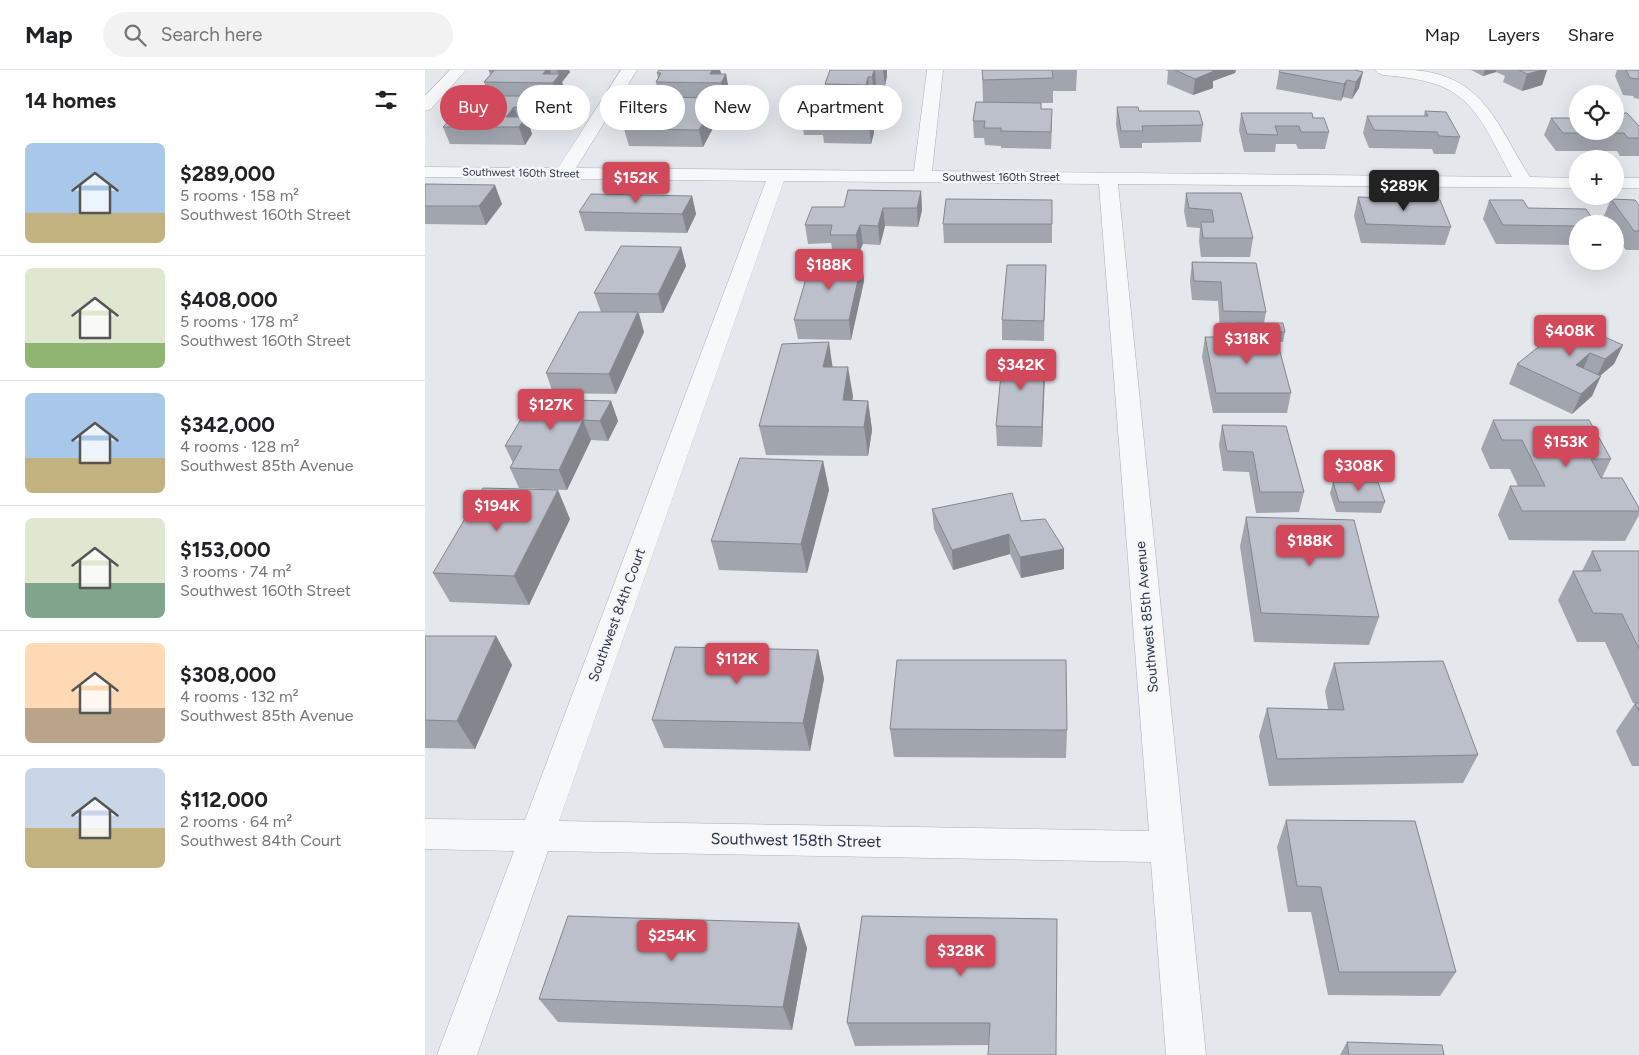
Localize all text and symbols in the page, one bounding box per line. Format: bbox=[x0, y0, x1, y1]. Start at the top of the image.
search box bbox=[103, 12, 453, 57]
text: Map bbox=[25, 20, 73, 49]
icon: search bbox=[121, 21, 149, 49]
text: Search here bbox=[161, 23, 262, 46]
text: Map bbox=[1425, 24, 1460, 46]
text: Layers bbox=[1488, 24, 1540, 46]
text: Share bbox=[1568, 24, 1614, 46]
chip: Buy bbox=[440, 85, 507, 130]
chip: Rent bbox=[517, 85, 590, 130]
chip: Filters bbox=[600, 85, 685, 130]
chip: New bbox=[695, 85, 769, 130]
chip: Apartment bbox=[779, 85, 902, 130]
map controls bbox=[1569, 85, 1624, 270]
button: locate bbox=[1569, 85, 1624, 140]
icon: filters bbox=[372, 86, 400, 114]
text: 14 homes bbox=[25, 88, 116, 113]
button: + bbox=[1569, 150, 1624, 205]
text: $289,000 bbox=[180, 161, 275, 186]
pin: $152K bbox=[601, 162, 671, 204]
icon: home bbox=[65, 163, 125, 223]
street label: Southwest 160th Street bbox=[462, 165, 580, 181]
text: $152K bbox=[614, 168, 658, 187]
pin: $289K bbox=[1369, 170, 1439, 212]
street label: Southwest 160th Street bbox=[942, 171, 1060, 184]
text: $289K bbox=[1380, 176, 1428, 195]
text: 5 rooms · 158 m² bbox=[180, 186, 299, 205]
text: Southwest 160th Street bbox=[180, 205, 351, 224]
button: − bbox=[1569, 215, 1624, 270]
pin: $188K bbox=[794, 248, 864, 291]
text: $188K bbox=[806, 255, 852, 274]
text: $408,000 bbox=[180, 287, 278, 312]
icon: home bbox=[65, 288, 125, 348]
text: 5 rooms · 178 m² bbox=[180, 312, 299, 331]
pin: $408K bbox=[1535, 314, 1605, 357]
text: $408K bbox=[1545, 321, 1595, 340]
pin: $318K bbox=[1212, 322, 1282, 365]
text: $318K bbox=[1225, 329, 1269, 348]
text: Southwest 160th Street bbox=[180, 331, 351, 350]
pin: $342K bbox=[986, 348, 1056, 391]
text: $342K bbox=[997, 355, 1045, 374]
pin: $127K bbox=[516, 388, 586, 431]
text: $127K bbox=[529, 395, 573, 414]
text: $342,000 bbox=[180, 412, 275, 437]
icon: home bbox=[65, 413, 125, 473]
pin: $153K bbox=[1531, 426, 1601, 468]
text: $153K bbox=[1544, 432, 1588, 451]
text: 4 rooms · 128 m² bbox=[180, 437, 300, 456]
pin: $308K bbox=[1324, 450, 1394, 492]
text: Southwest 85th Avenue bbox=[180, 456, 354, 475]
text: $308K bbox=[1335, 456, 1383, 475]
pin: $194K bbox=[462, 490, 532, 532]
text: $194K bbox=[474, 496, 520, 515]
pin: $188K bbox=[1275, 524, 1345, 567]
text: $188K bbox=[1287, 531, 1333, 550]
text: $153,000 bbox=[180, 537, 271, 562]
icon: home bbox=[65, 538, 125, 598]
street label: Southwest 85th Avenue bbox=[1132, 540, 1162, 693]
street label: Southwest 84th Court bbox=[585, 546, 649, 684]
text: 3 rooms · 74 m² bbox=[180, 562, 292, 581]
text: Southwest 160th Street bbox=[180, 581, 351, 600]
pin: $112K bbox=[702, 642, 772, 685]
text: $112K bbox=[716, 649, 758, 668]
text: $308,000 bbox=[180, 662, 276, 687]
icon: home bbox=[65, 663, 125, 723]
text: 4 rooms · 132 m² bbox=[180, 687, 299, 706]
text: Southwest 85th Avenue bbox=[180, 706, 354, 725]
text: $112,000 bbox=[180, 787, 268, 812]
icon: home bbox=[65, 788, 125, 848]
text: 2 rooms · 64 m² bbox=[180, 812, 292, 831]
street label: Southwest 158th Street bbox=[710, 829, 882, 851]
text: Southwest 84th Court bbox=[180, 831, 341, 850]
pin: $254K bbox=[637, 920, 707, 962]
text: $254K bbox=[648, 926, 696, 945]
pin: $328K bbox=[926, 934, 996, 977]
text: $328K bbox=[937, 941, 985, 960]

